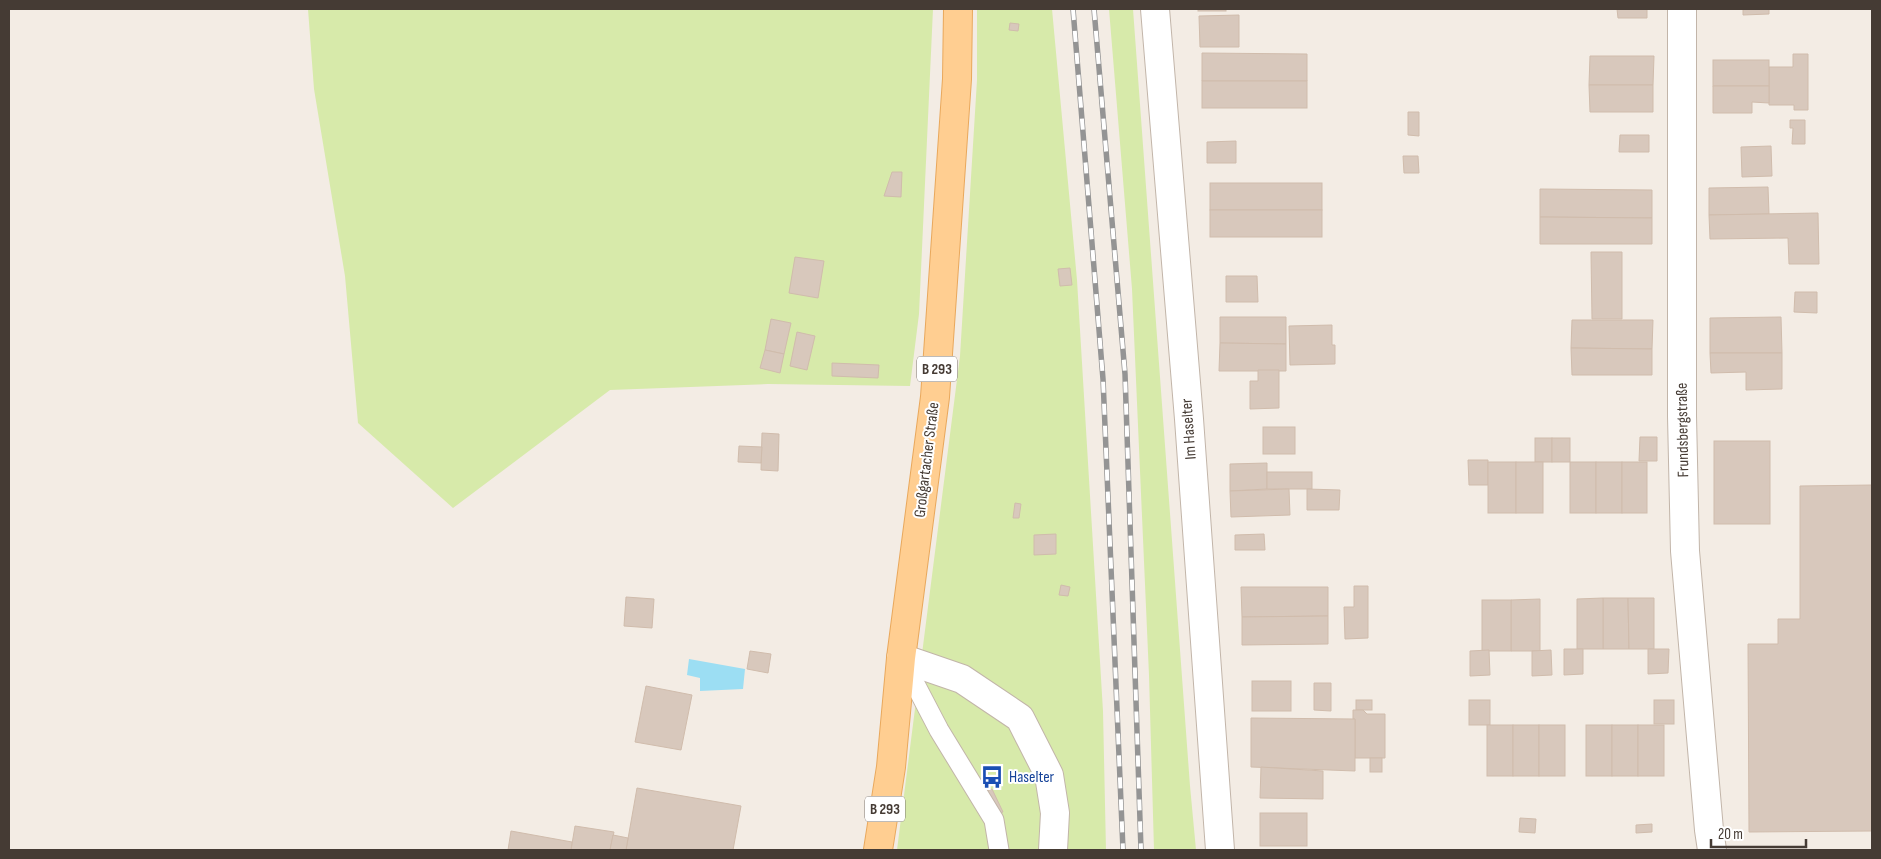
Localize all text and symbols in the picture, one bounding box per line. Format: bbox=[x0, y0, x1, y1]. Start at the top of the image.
road number: B 293 bbox=[917, 356, 957, 382]
street label: Frundsbergstraße bbox=[1673, 383, 1693, 477]
street label: Im Haselter bbox=[1177, 397, 1201, 460]
street label: Großgartacher Straße bbox=[911, 401, 943, 519]
bus stop icon: Haselter bbox=[979, 764, 1005, 790]
place label: Haselter bbox=[1009, 768, 1055, 787]
road number: B 293 bbox=[865, 796, 905, 822]
scale bar bbox=[1711, 816, 1806, 848]
text: 20 m bbox=[1718, 825, 1743, 844]

